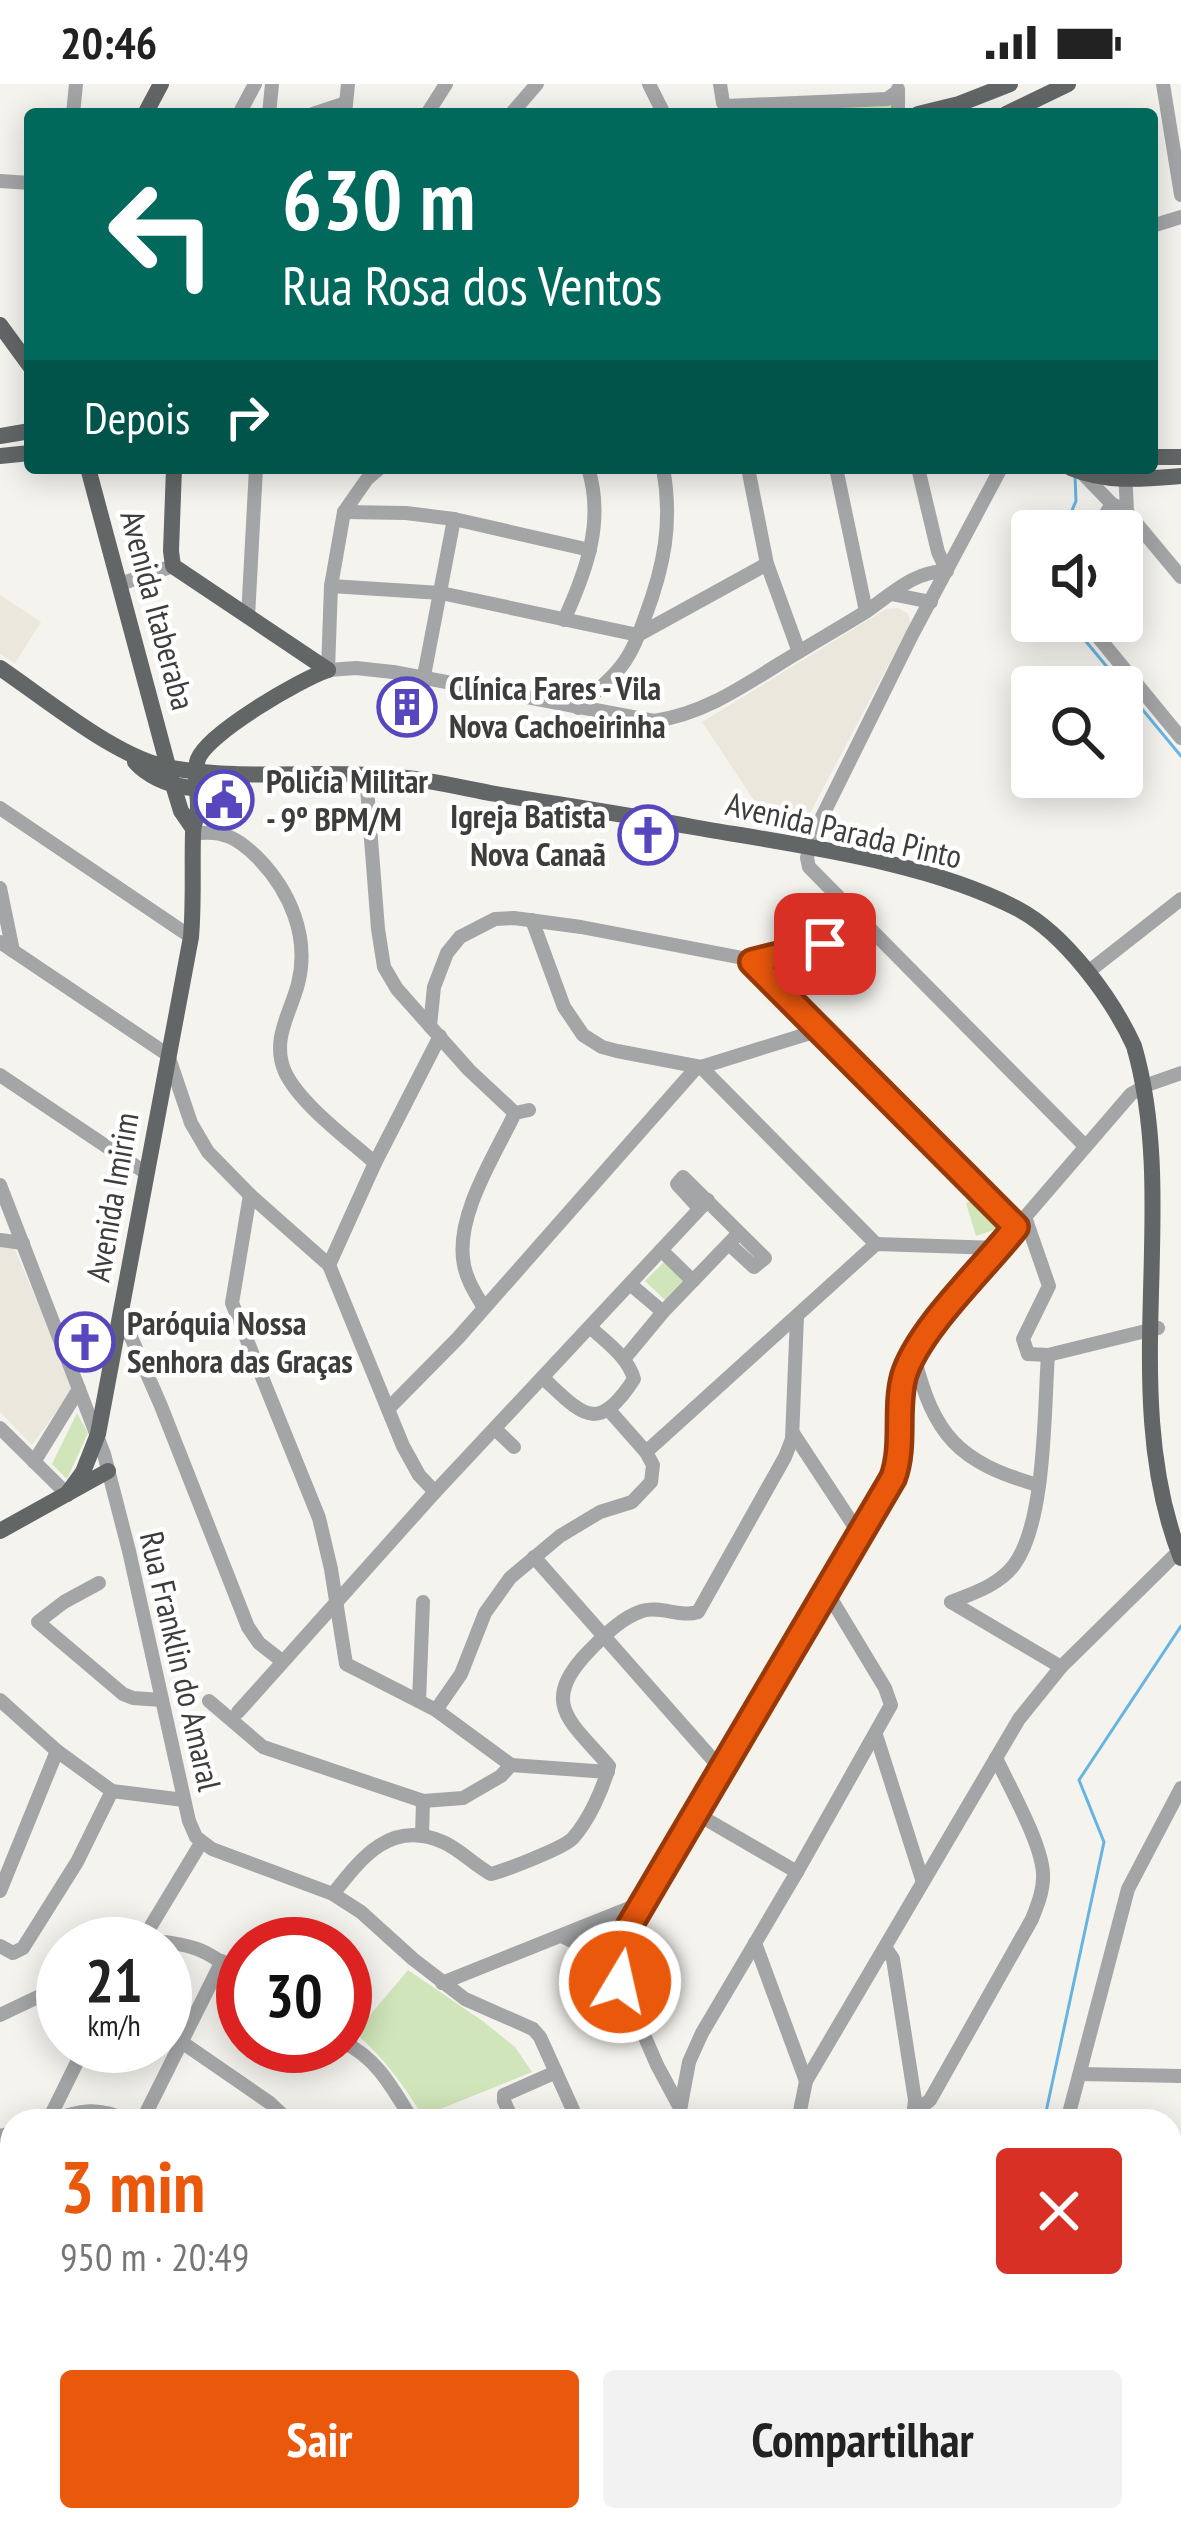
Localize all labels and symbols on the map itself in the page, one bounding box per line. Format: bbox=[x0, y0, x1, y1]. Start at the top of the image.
street label: Avenida Itaberaba bbox=[111, 505, 206, 714]
place label: Clínica Fares - Vila Nova Cachoeirinha bbox=[449, 666, 666, 747]
building icon: Clínica Fares - Vila Nova Cachoeirinha bbox=[376, 676, 438, 738]
place label: Policia Militar - 9º BPM/M bbox=[266, 759, 428, 840]
public building icon: Policia Militar - 9º BPM/M bbox=[193, 769, 255, 831]
street label: Avenida Parada Pinto bbox=[722, 781, 966, 878]
place label: Igreja Batista Nova Canaã bbox=[450, 794, 606, 875]
church icon: Igreja Batista Nova Canaã bbox=[617, 804, 679, 866]
pin bbox=[774, 893, 876, 995]
street label: Avenida Imirim bbox=[75, 1109, 148, 1285]
place label: Paróquia Nossa Senhora das Graças bbox=[127, 1301, 353, 1382]
church icon: Paróquia Nossa Senhora das Graças bbox=[54, 1311, 116, 1373]
street label: Rua Franklin do Amaral bbox=[131, 1527, 232, 1795]
speed limit sign: 30 bbox=[216, 1917, 372, 2073]
position arrow bbox=[557, 1919, 683, 2045]

